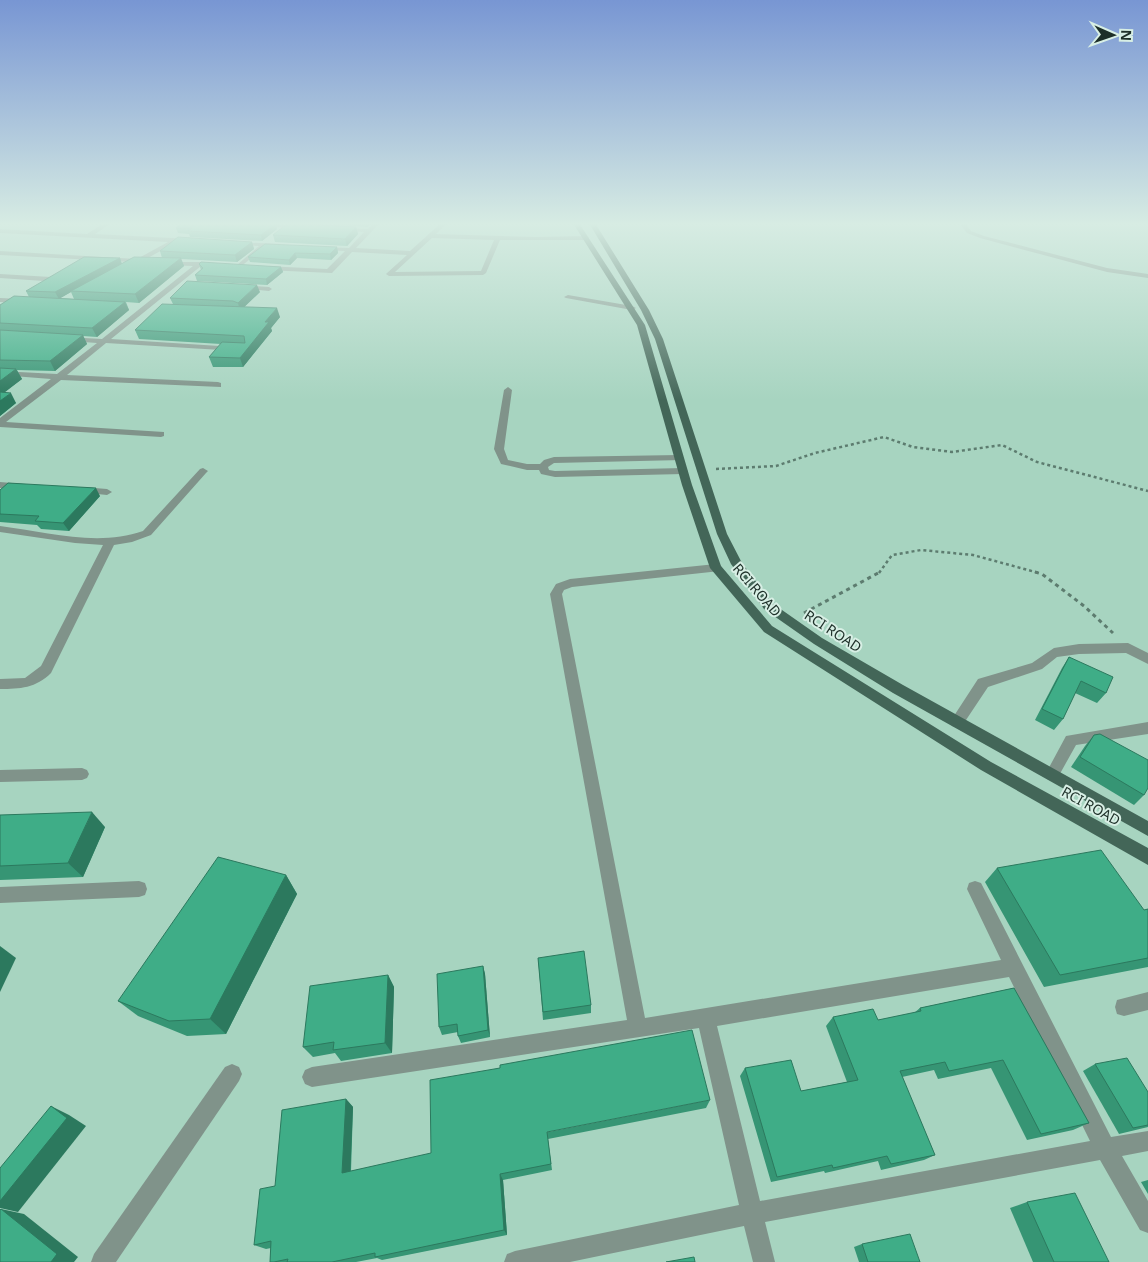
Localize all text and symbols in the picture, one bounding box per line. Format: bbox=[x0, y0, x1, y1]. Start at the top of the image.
north arrow bbox=[1088, 10, 1138, 60]
text: N bbox=[1117, 29, 1136, 41]
street label: RCI ROAD bbox=[729, 559, 786, 620]
street label: RCI ROAD bbox=[801, 605, 865, 656]
street label: RCI ROAD bbox=[1058, 782, 1124, 830]

